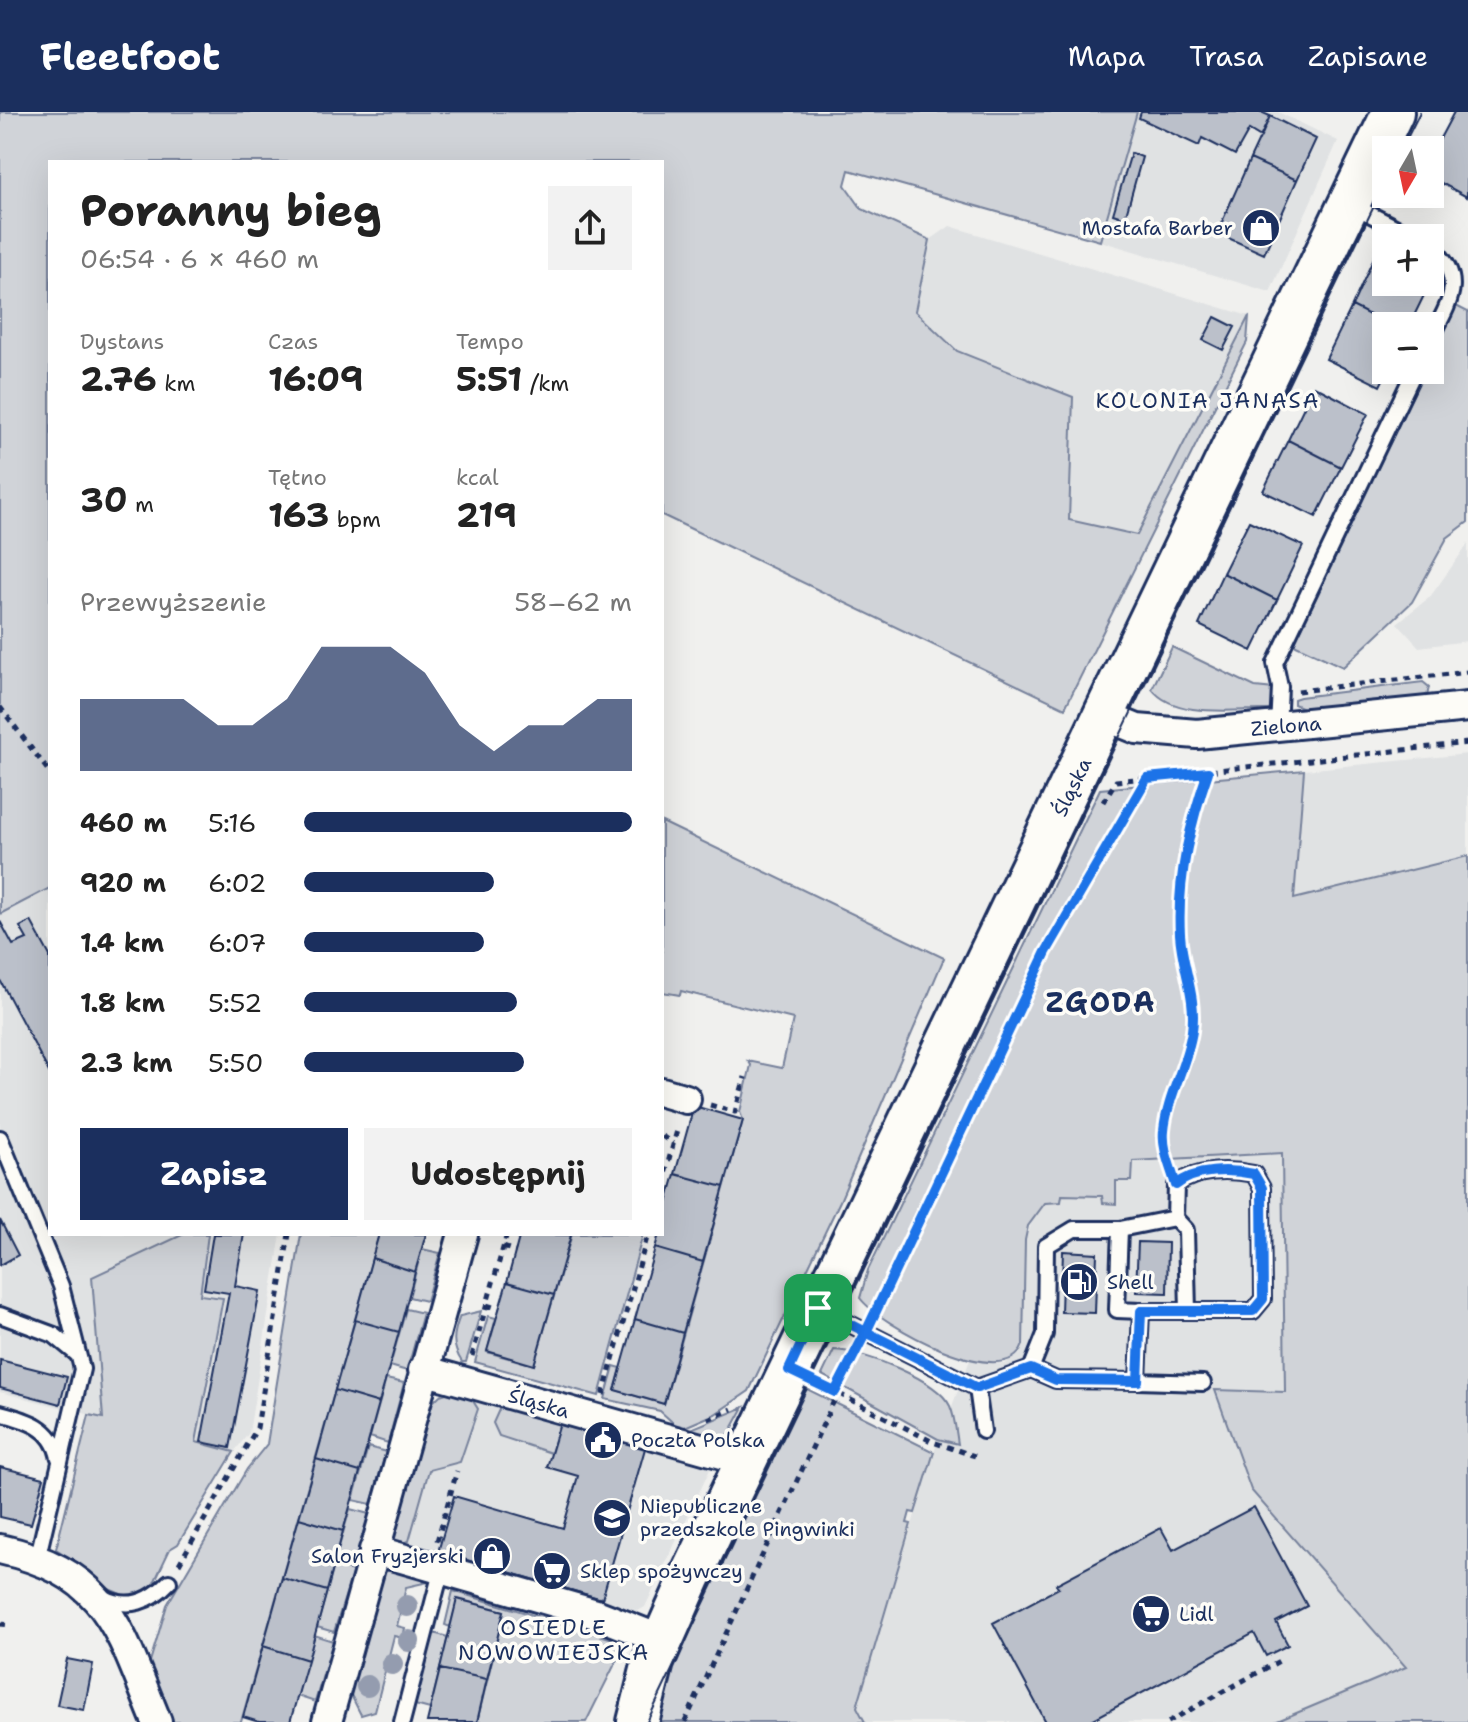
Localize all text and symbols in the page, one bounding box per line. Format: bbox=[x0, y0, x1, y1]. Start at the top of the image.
text: Fleetfoot bbox=[40, 31, 220, 82]
text: Mapa bbox=[1068, 37, 1145, 75]
text: Trasa bbox=[1189, 37, 1264, 75]
text: Zapisane bbox=[1308, 37, 1428, 75]
north arrow bbox=[1372, 136, 1444, 208]
map controls bbox=[1372, 136, 1444, 384]
text: Poranny bieg bbox=[80, 181, 382, 240]
button: share bbox=[548, 186, 632, 270]
shop icon: Mostafa Barber bbox=[1240, 207, 1282, 249]
place label: Mostafa Barber bbox=[1082, 215, 1233, 241]
button: + bbox=[1372, 224, 1444, 296]
text: 06:54 · 6 × 460 m bbox=[80, 241, 319, 276]
button: − bbox=[1372, 312, 1444, 384]
text: Dystans bbox=[80, 327, 164, 356]
text: Czas bbox=[268, 327, 318, 356]
text: Tempo bbox=[456, 327, 524, 356]
text: 2.76 bbox=[80, 356, 157, 402]
text: 16:09 bbox=[268, 356, 364, 402]
text: 5:51 bbox=[456, 356, 522, 402]
text: km bbox=[157, 369, 195, 398]
text: /km bbox=[522, 369, 569, 398]
district label: KOLONIA JANASA bbox=[1096, 386, 1320, 415]
text: Tętno bbox=[268, 463, 327, 492]
text: kcal bbox=[456, 463, 499, 492]
text: 30 bbox=[80, 477, 127, 523]
text: m bbox=[127, 490, 154, 519]
text: 163 bbox=[268, 492, 329, 538]
text: 219 bbox=[456, 492, 517, 538]
text: bpm bbox=[329, 505, 381, 534]
text: Przewyższenie bbox=[80, 584, 267, 619]
text: 58–62 m bbox=[514, 584, 632, 619]
street label: Zielona bbox=[1250, 710, 1323, 742]
street label: Śląska bbox=[1047, 753, 1098, 821]
text: 460 m bbox=[80, 805, 167, 840]
text: 5:16 bbox=[208, 805, 256, 840]
text: 920 m bbox=[80, 865, 166, 900]
text: 6:02 bbox=[208, 865, 266, 900]
text: 1.4 km bbox=[80, 925, 164, 960]
text: 6:07 bbox=[208, 925, 267, 960]
district label: ZGODA bbox=[1046, 983, 1156, 1021]
text: 1.8 km bbox=[80, 985, 165, 1020]
text: 5:52 bbox=[208, 985, 262, 1020]
text: 2.3 km bbox=[80, 1045, 173, 1080]
text: 5:50 bbox=[208, 1045, 263, 1080]
button: Zapisz bbox=[80, 1128, 348, 1220]
button: Udostępnij bbox=[364, 1128, 632, 1220]
fuel station icon: Shell bbox=[1058, 1261, 1100, 1303]
place label: Shell bbox=[1107, 1269, 1153, 1295]
pin bbox=[784, 1274, 852, 1342]
icon: arrive bbox=[796, 1286, 840, 1330]
street label: Śląska bbox=[505, 1382, 573, 1424]
public building icon: Poczta Polska bbox=[582, 1419, 624, 1461]
place label: Poczta Polska bbox=[631, 1427, 765, 1453]
place label: Niepubliczne przedszkole Pingwinki bbox=[640, 1493, 855, 1542]
school or university icon: Niepubliczne przedszkole Pingwinki bbox=[591, 1497, 633, 1539]
shop icon: Salon Fryzjerski bbox=[471, 1535, 513, 1577]
place label: Salon Fryzjerski bbox=[311, 1543, 464, 1569]
supermarket icon: Sklep spożywczy bbox=[531, 1550, 573, 1592]
place label: Sklep spożywczy bbox=[580, 1558, 743, 1584]
supermarket icon: Lidl bbox=[1130, 1593, 1172, 1635]
place label: Lidl bbox=[1179, 1601, 1213, 1627]
district label: OSIEDLE NOWOWIEJSKA bbox=[458, 1613, 650, 1667]

